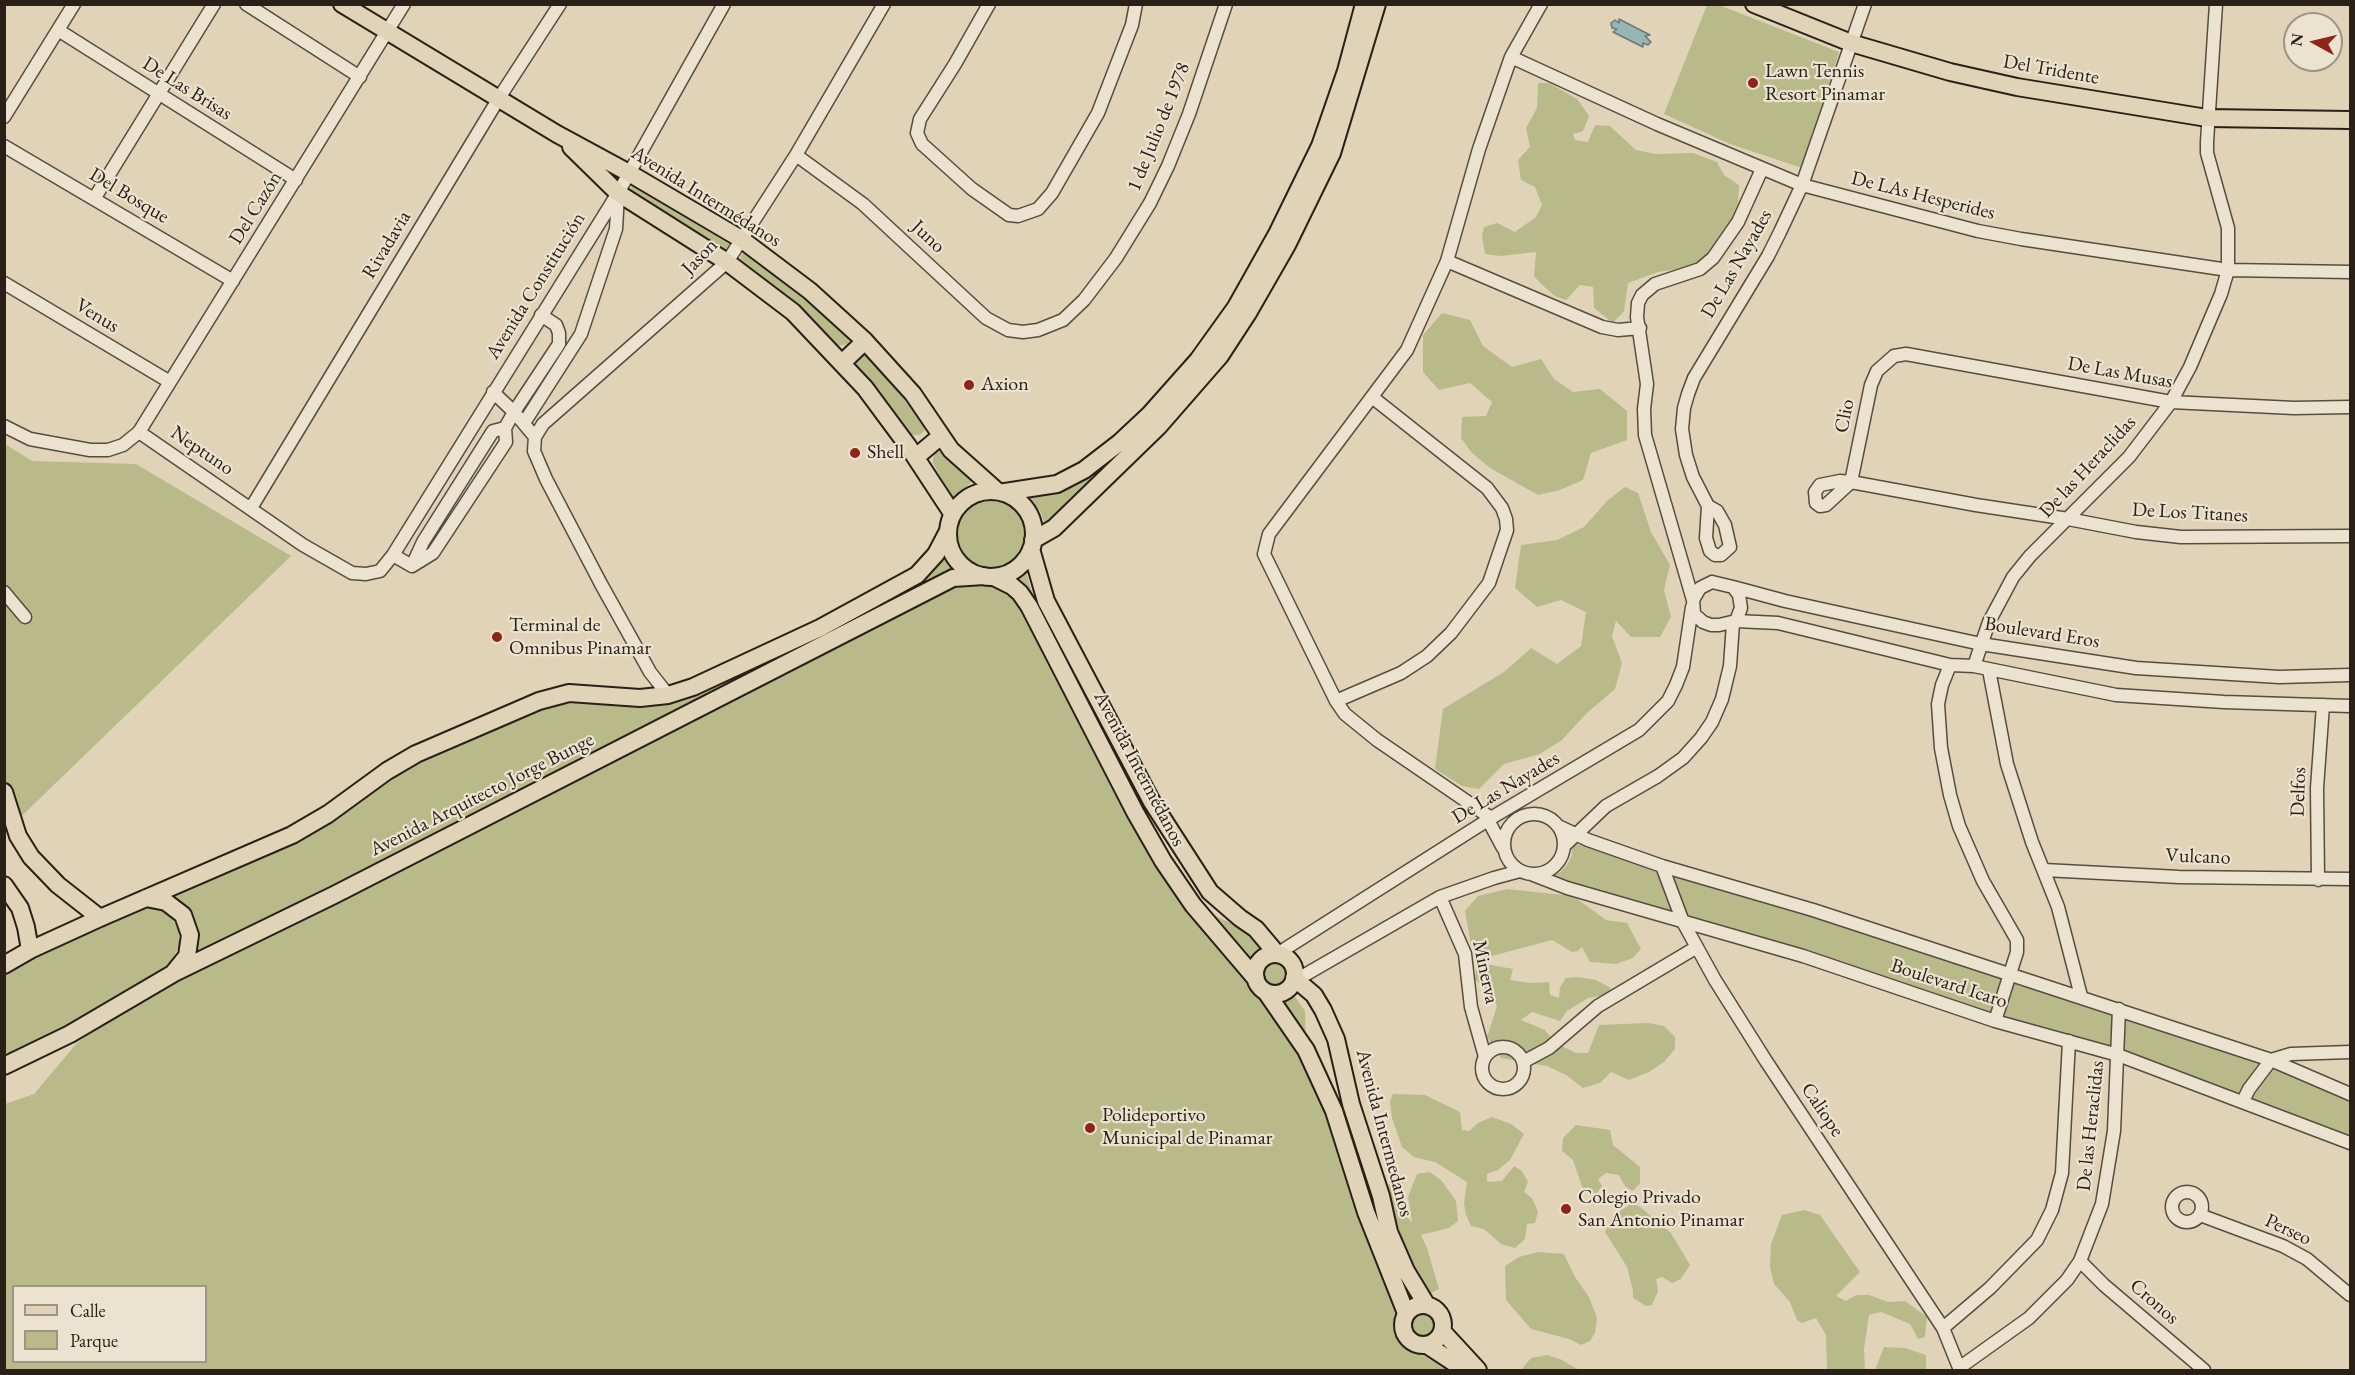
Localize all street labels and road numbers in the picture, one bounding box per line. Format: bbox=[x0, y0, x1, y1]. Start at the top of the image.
street label: Del Tridente bbox=[2001, 50, 2101, 90]
street label: De Las Brisas bbox=[138, 52, 236, 126]
street label: 1 de Julio de 1978 bbox=[1122, 59, 1196, 195]
street label: Avenida Intermédanos bbox=[627, 141, 785, 253]
street label: Del Bosque bbox=[85, 163, 173, 229]
street label: Del Cazón bbox=[224, 167, 288, 249]
street label: De LAs Hesperides bbox=[1849, 167, 1997, 225]
street label: De Las Nayades bbox=[1696, 205, 1778, 323]
street label: Rivadavia bbox=[357, 207, 417, 283]
street label: Avenida Constitución bbox=[481, 208, 591, 364]
street label: Juno bbox=[906, 215, 950, 259]
street label: Jason bbox=[677, 234, 723, 280]
street label: Venus bbox=[71, 294, 123, 338]
street label: De Las Musas bbox=[2065, 352, 2175, 394]
street label: Clio bbox=[1830, 397, 1860, 435]
street label: De las Heraclidas bbox=[2034, 411, 2142, 523]
street label: Neptuno bbox=[166, 421, 238, 481]
street label: De Los Titanes bbox=[2131, 498, 2249, 528]
street label: Boulevard Eros bbox=[1983, 612, 2101, 654]
street label: Avenida Intermédanos bbox=[1088, 687, 1190, 851]
street label: Avenida Arquitecto Jorge Bunge bbox=[366, 728, 598, 862]
street label: De Las Nayades bbox=[1448, 746, 1564, 830]
street label: Delfos bbox=[2286, 767, 2312, 817]
street label: Vulcano bbox=[2165, 844, 2231, 870]
street label: Minerva bbox=[1467, 938, 1503, 1006]
street label: Boulevard Icaro bbox=[1888, 954, 2010, 1014]
street label: Avenida Intermedanos bbox=[1350, 1047, 1418, 1219]
street label: De las Heraclidas bbox=[2072, 1060, 2110, 1192]
street label: Caliope bbox=[1795, 1078, 1849, 1142]
street label: Perseo bbox=[2261, 1209, 2315, 1251]
street label: Cronos bbox=[2124, 1274, 2184, 1330]

